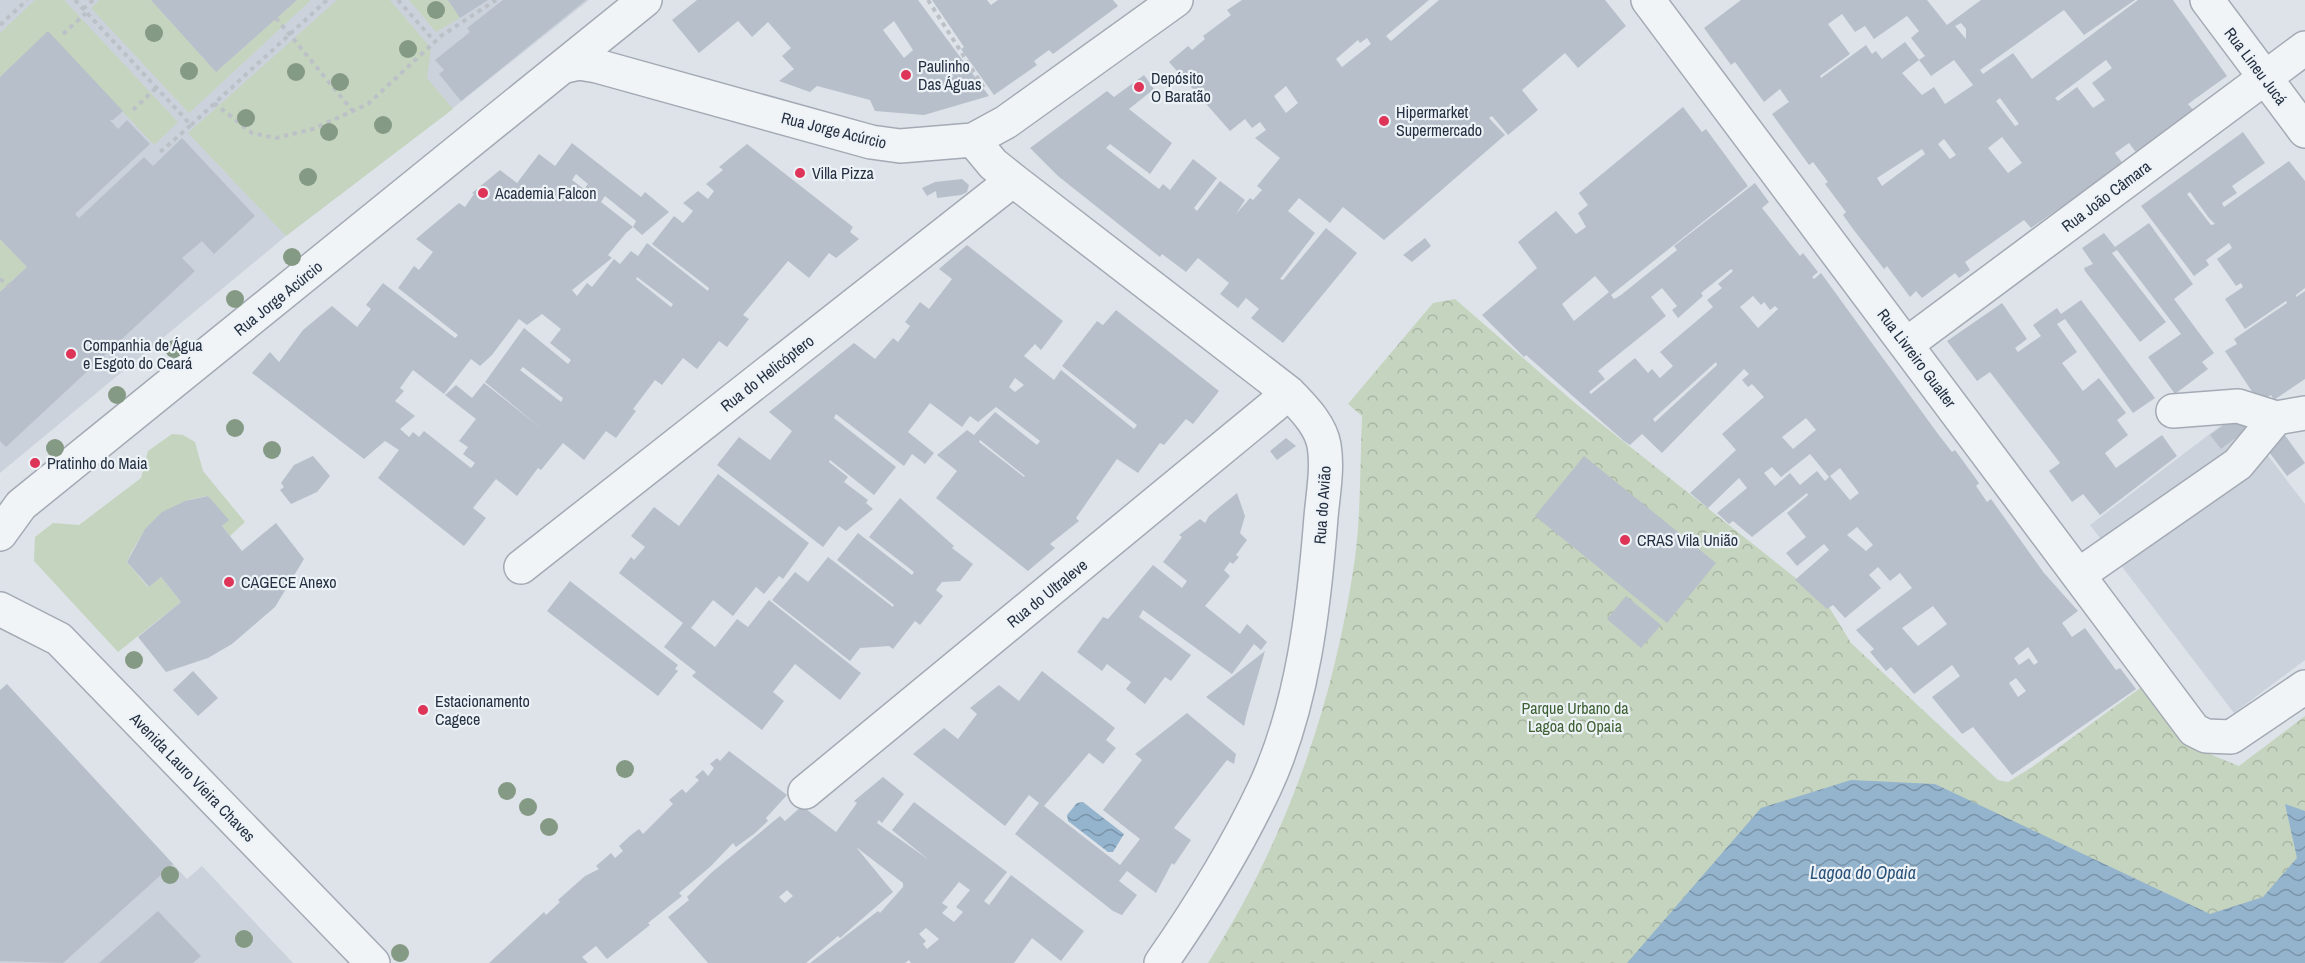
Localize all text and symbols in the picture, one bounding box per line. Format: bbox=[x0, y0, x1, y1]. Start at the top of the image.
street label: Rua Lineu Jucá bbox=[2220, 23, 2293, 110]
place label: Paulinho Das Águas bbox=[918, 55, 981, 95]
place label: Depósito O Baratão bbox=[1151, 67, 1211, 107]
marker: Paulinho Das Águas bbox=[899, 68, 913, 82]
marker: Depósito O Baratão bbox=[1132, 80, 1146, 94]
place label: Hipermarket Supermercado bbox=[1396, 101, 1482, 141]
street label: Rua Jorge Acúrcio bbox=[779, 106, 889, 154]
marker: Hipermarket Supermercado bbox=[1377, 114, 1391, 128]
street label: Rua João Câmara bbox=[2057, 155, 2156, 237]
place label: Villa Pizza bbox=[812, 162, 874, 184]
marker: Villa Pizza bbox=[793, 166, 807, 180]
place label: Academia Falcon bbox=[494, 182, 596, 204]
marker: Academia Falcon bbox=[476, 186, 490, 200]
street label: Rua Jorge Acúrcio bbox=[229, 255, 327, 341]
street label: Rua Livreiro Gualter bbox=[1872, 304, 1962, 413]
street label: Rua do Helicóptero bbox=[716, 330, 818, 416]
place label: Companhia de Água e Esgoto do Ceará bbox=[83, 334, 203, 374]
marker: Companhia de Água e Esgoto do Ceará bbox=[64, 347, 78, 361]
place label: Pratinho do Maia bbox=[47, 452, 148, 474]
marker: Pratinho do Maia bbox=[28, 456, 42, 470]
street label: Rua do Avião bbox=[1308, 465, 1336, 545]
place label: CRAS Vila União bbox=[1637, 529, 1738, 551]
marker: CRAS Vila União bbox=[1618, 533, 1632, 547]
street label: Rua do Ultraleve bbox=[1002, 554, 1092, 632]
place label: CAGECE Anexo bbox=[241, 571, 337, 593]
marker: CAGECE Anexo bbox=[222, 575, 236, 589]
place label: Estacionamento Cagece bbox=[435, 690, 530, 730]
park label: Parque Urbano da Lagoa do Opaia bbox=[1521, 697, 1629, 737]
marker: Estacionamento Cagece bbox=[416, 703, 430, 717]
street label: Avenida Lauro Vieira Chaves bbox=[125, 707, 261, 846]
water label: Lagoa do Opaia bbox=[1810, 860, 1916, 885]

